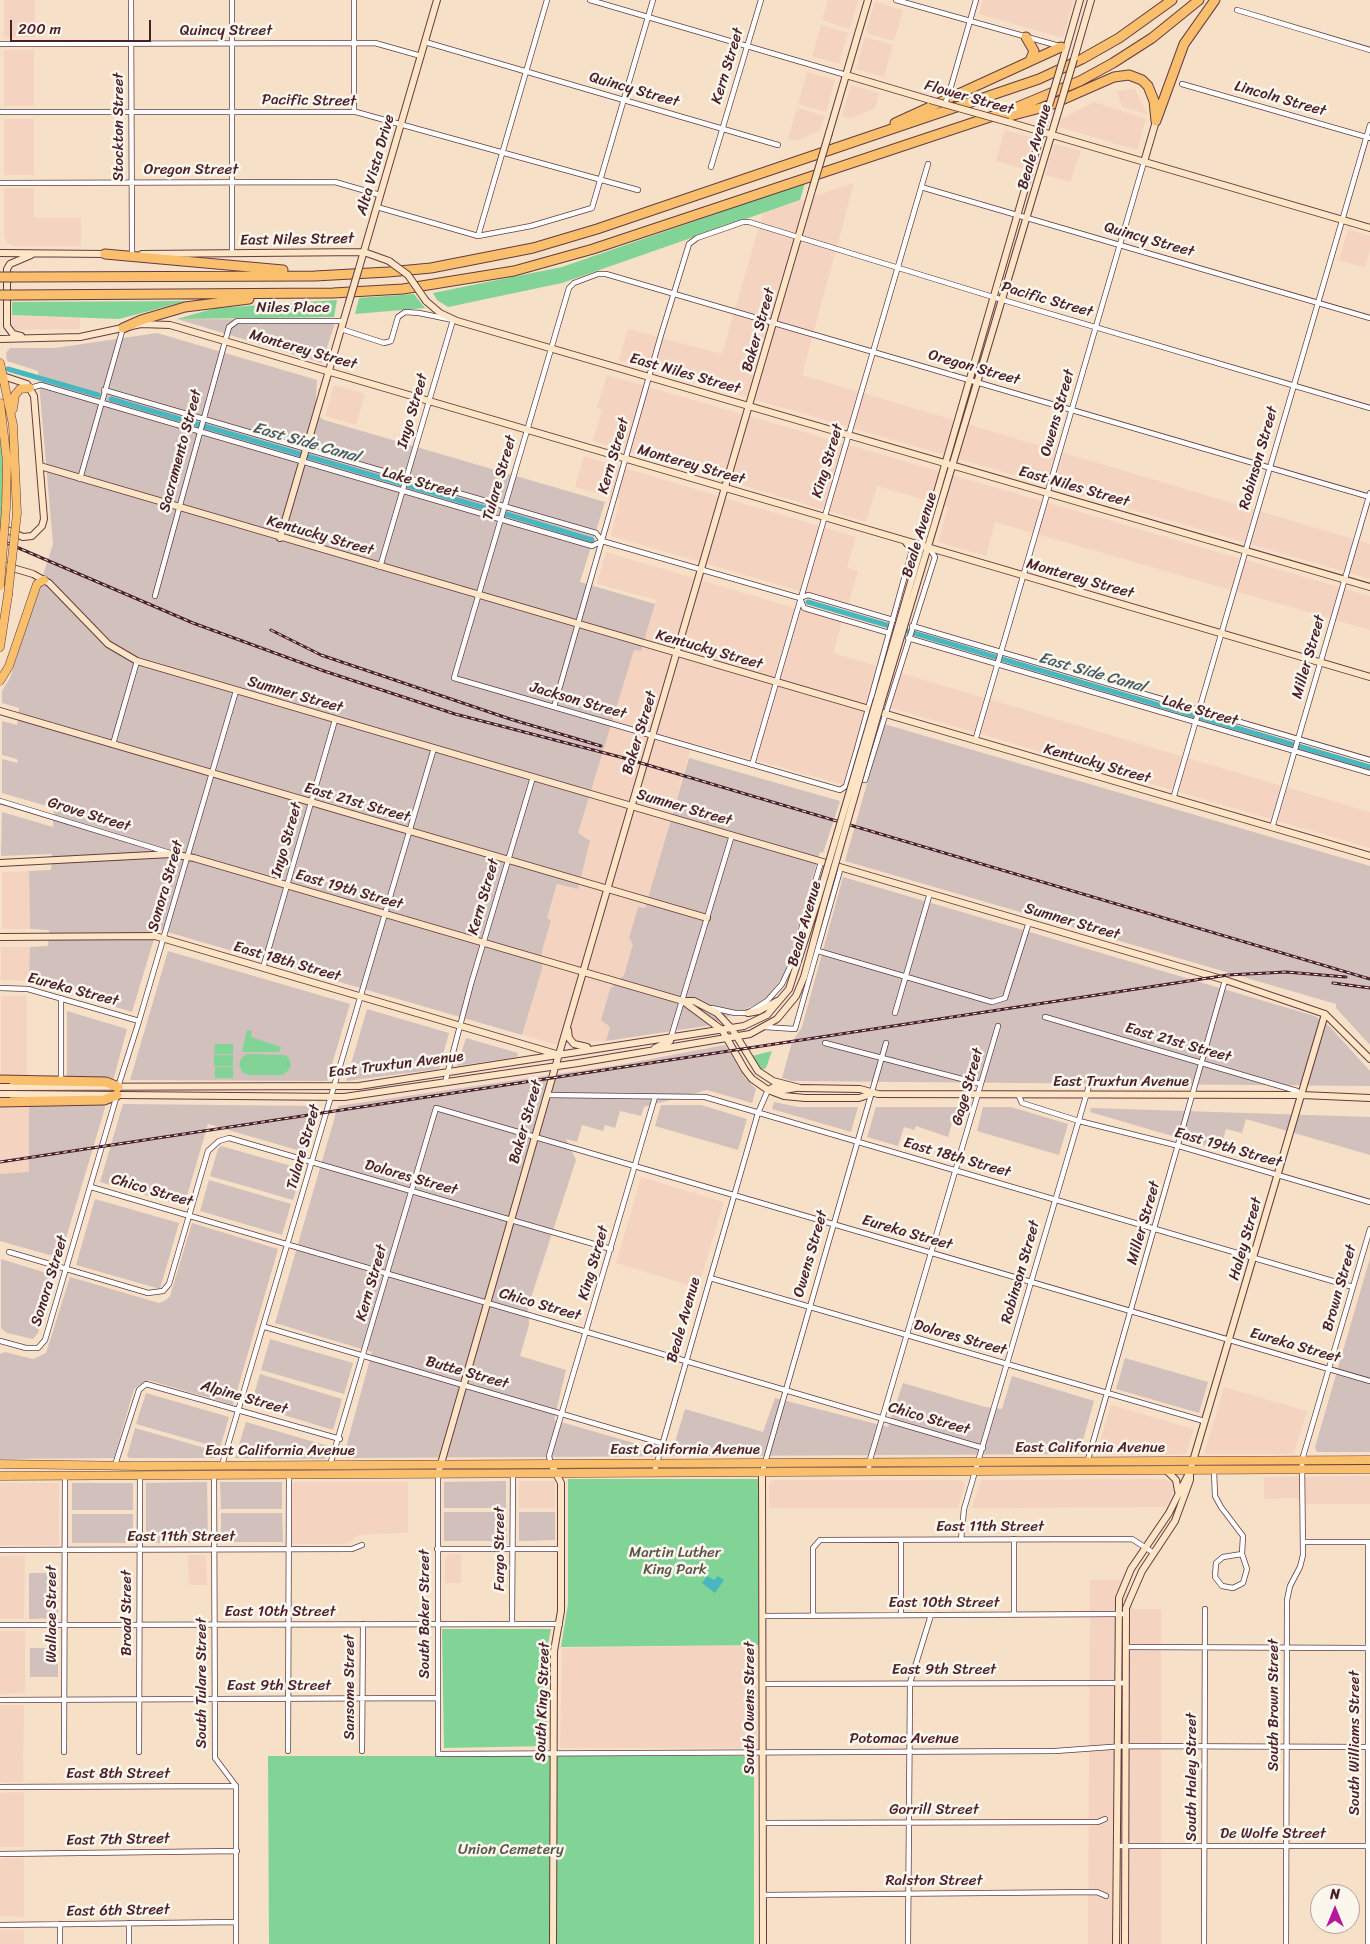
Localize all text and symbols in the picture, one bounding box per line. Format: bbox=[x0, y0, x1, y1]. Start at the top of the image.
scale bar bbox=[12, 10, 154, 42]
text: 200 m bbox=[18, 16, 61, 42]
street label: Quincy Street bbox=[180, 22, 272, 40]
street label: Kern Street bbox=[708, 26, 748, 106]
street label: Quincy Street bbox=[587, 69, 681, 111]
street label: Stockton Street bbox=[110, 73, 128, 181]
street label: Flower Street bbox=[922, 77, 1016, 119]
street label: Lincoln Street bbox=[1232, 77, 1328, 121]
street label: Pacific Street bbox=[262, 91, 356, 111]
street label: Beale Avenue bbox=[1014, 102, 1056, 192]
street label: Alta Vista Drive bbox=[353, 113, 399, 217]
street label: Oregon Street bbox=[144, 161, 238, 179]
street label: Quincy Street bbox=[1102, 219, 1196, 261]
street label: East Niles Street bbox=[240, 230, 354, 250]
street label: Pacific Street bbox=[999, 278, 1095, 322]
street label: Baker Street bbox=[738, 286, 780, 374]
street label: Niles Place bbox=[256, 299, 330, 317]
street label: Monterey Street bbox=[247, 326, 359, 374]
street label: Oregon Street bbox=[926, 346, 1022, 390]
street label: East Niles Street bbox=[628, 350, 742, 398]
street label: Owens Street bbox=[1037, 367, 1079, 459]
street label: Inyo Street bbox=[394, 372, 432, 450]
street label: Sacramento Street bbox=[156, 388, 206, 514]
street label: Robinson Street bbox=[1236, 404, 1282, 512]
street label: Kern Street bbox=[595, 416, 633, 496]
water label: East Side Canal bbox=[251, 419, 361, 467]
street label: King Street bbox=[808, 422, 848, 500]
street label: Tulare Street bbox=[479, 433, 521, 523]
street label: Monterey Street bbox=[635, 441, 747, 489]
street label: East Niles Street bbox=[1017, 463, 1131, 511]
street label: Lake Street bbox=[380, 464, 460, 502]
street label: Beale Avenue bbox=[899, 490, 941, 580]
street label: Kentucky Street bbox=[265, 512, 375, 560]
street label: Monterey Street bbox=[1024, 555, 1136, 603]
street label: Miller Street bbox=[1288, 613, 1330, 701]
street label: Kentucky Street bbox=[654, 626, 764, 674]
water label: East Side Canal bbox=[1037, 649, 1147, 697]
street label: Sumner Street bbox=[245, 673, 345, 717]
street label: Jackson Street bbox=[528, 679, 628, 723]
street label: Baker Street bbox=[619, 689, 661, 777]
street label: Lake Street bbox=[1160, 692, 1240, 730]
street label: Kentucky Street bbox=[1042, 740, 1152, 788]
street label: East 21st Street bbox=[302, 779, 412, 827]
street label: Sumner Street bbox=[634, 786, 734, 830]
street label: Grove Street bbox=[46, 794, 132, 836]
street label: Inyo Street bbox=[268, 801, 306, 879]
street label: Sonora Street bbox=[144, 838, 188, 934]
street label: Kern Street bbox=[465, 857, 503, 937]
street label: East 19th Street bbox=[293, 866, 405, 914]
street label: Beale Avenue bbox=[784, 879, 826, 969]
street label: Sumner Street bbox=[1022, 900, 1122, 944]
street label: East 18th Street bbox=[231, 938, 343, 986]
street label: Eureka Street bbox=[26, 969, 120, 1011]
street label: East 21st Street bbox=[1123, 1019, 1233, 1067]
street label: Gage Street bbox=[948, 1046, 988, 1128]
street label: East Truxtun Avenue bbox=[327, 1048, 465, 1082]
street label: East Truxtun Avenue bbox=[1053, 1073, 1189, 1091]
street label: Baker Street bbox=[505, 1078, 547, 1166]
street label: Tulare Street bbox=[283, 1102, 325, 1192]
street label: East 19th Street bbox=[1172, 1124, 1284, 1172]
street label: East 18th Street bbox=[901, 1134, 1013, 1182]
street label: Dolores Street bbox=[363, 1156, 459, 1200]
street label: Chico Street bbox=[109, 1171, 195, 1211]
street label: Miller Street bbox=[1123, 1179, 1165, 1267]
street label: Haley Street bbox=[1226, 1195, 1266, 1283]
street label: Owens Street bbox=[790, 1208, 832, 1300]
street label: Eureka Street bbox=[860, 1212, 954, 1254]
street label: Robinson Street bbox=[998, 1218, 1044, 1326]
street label: King Street bbox=[575, 1224, 613, 1302]
street label: Sonora Street bbox=[28, 1233, 72, 1329]
street label: Kern Street bbox=[353, 1243, 391, 1323]
street label: Brown Street bbox=[1319, 1243, 1361, 1333]
street label: Beale Avenue bbox=[663, 1275, 705, 1365]
street label: Chico Street bbox=[497, 1285, 583, 1325]
street label: Dolores Street bbox=[912, 1316, 1008, 1360]
street label: Eureka Street bbox=[1248, 1325, 1342, 1367]
street label: Butte Street bbox=[424, 1353, 510, 1393]
street label: Alpine Street bbox=[198, 1377, 290, 1419]
street label: Chico Street bbox=[886, 1399, 972, 1439]
street label: East California Avenue bbox=[1015, 1439, 1165, 1457]
street label: East California Avenue bbox=[610, 1441, 760, 1459]
street label: East California Avenue bbox=[205, 1442, 355, 1460]
street label: Fargo Street bbox=[491, 1507, 509, 1591]
street label: East 11th Street bbox=[936, 1518, 1044, 1536]
street label: East 11th Street bbox=[127, 1528, 235, 1546]
park label: Martin Luther King Park bbox=[629, 1544, 721, 1579]
street label: South Baker Street bbox=[416, 1549, 434, 1679]
street label: Wallace Street bbox=[43, 1565, 61, 1663]
street label: Broad Street bbox=[118, 1570, 136, 1656]
street label: East 10th Street bbox=[888, 1594, 1000, 1612]
street label: East 10th Street bbox=[224, 1603, 336, 1621]
street label: South Tulare Street bbox=[193, 1617, 211, 1749]
street label: Sansome Street bbox=[341, 1634, 359, 1740]
street label: South Brown Street bbox=[1265, 1639, 1283, 1771]
street label: South King Street bbox=[532, 1642, 554, 1762]
street label: South Owens Street bbox=[741, 1642, 759, 1774]
street label: East 9th Street bbox=[892, 1661, 996, 1679]
street label: South Williams Street bbox=[1346, 1670, 1364, 1816]
street label: East 9th Street bbox=[227, 1677, 331, 1695]
street label: South Haley Street bbox=[1183, 1713, 1201, 1841]
street label: Potomac Avenue bbox=[849, 1730, 959, 1748]
street label: East 8th Street bbox=[66, 1765, 170, 1783]
street label: Gorrill Street bbox=[889, 1801, 979, 1819]
street label: De Wolfe Street bbox=[1220, 1825, 1326, 1843]
street label: East 7th Street bbox=[66, 1830, 170, 1850]
park label: Union Cemetery bbox=[458, 1841, 564, 1859]
street label: Ralston Street bbox=[885, 1872, 983, 1890]
text: N bbox=[1330, 1882, 1340, 1907]
north arrow bbox=[1310, 1884, 1360, 1934]
street label: East 6th Street bbox=[66, 1901, 170, 1921]

